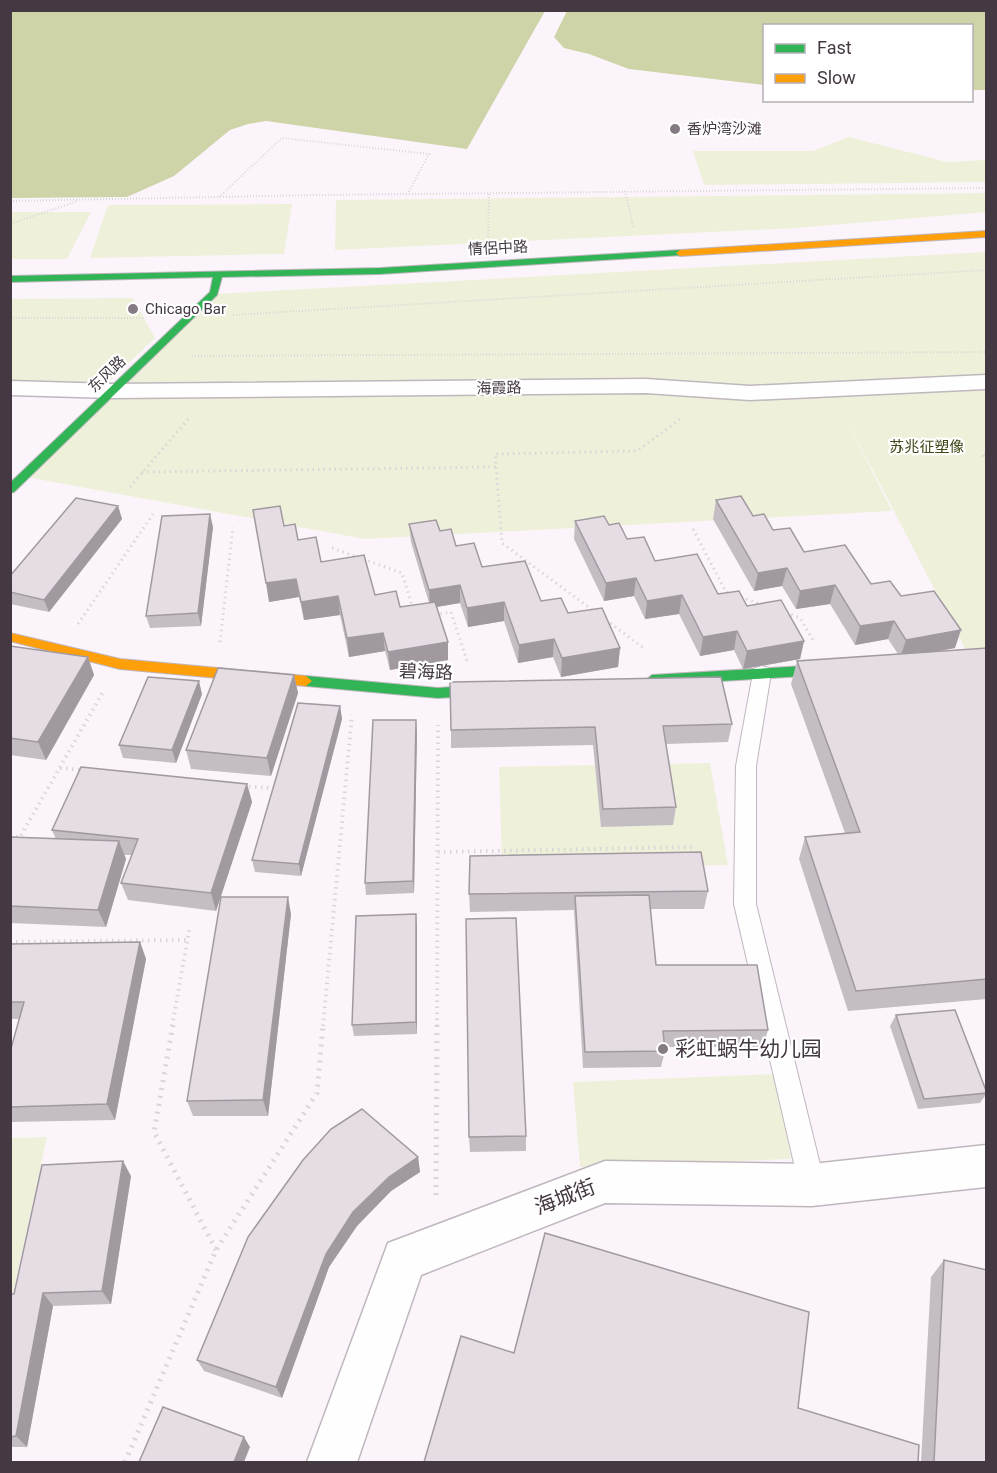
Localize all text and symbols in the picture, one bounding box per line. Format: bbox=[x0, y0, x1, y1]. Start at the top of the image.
legend bbox=[763, 24, 973, 102]
text: Fast bbox=[817, 37, 852, 58]
text: Slow bbox=[817, 67, 856, 88]
place label: 香炉湾沙滩 bbox=[687, 120, 762, 138]
marker: 香炉湾沙滩 bbox=[668, 122, 682, 136]
street label: 情侶中路 bbox=[468, 237, 528, 259]
place label: Chicago Bar bbox=[145, 300, 226, 318]
marker: Chicago Bar bbox=[126, 302, 140, 316]
street label: 东风路 bbox=[85, 352, 129, 396]
street label: 海霞路 bbox=[476, 379, 522, 397]
park label: 苏兆征塑像 bbox=[889, 438, 965, 456]
street label: 碧海路 bbox=[399, 660, 453, 683]
place label: 彩虹蜗牛幼儿园 bbox=[675, 1037, 822, 1061]
marker: 彩虹蜗牛幼儿园 bbox=[656, 1042, 670, 1056]
street label: 海城街 bbox=[531, 1175, 599, 1219]

